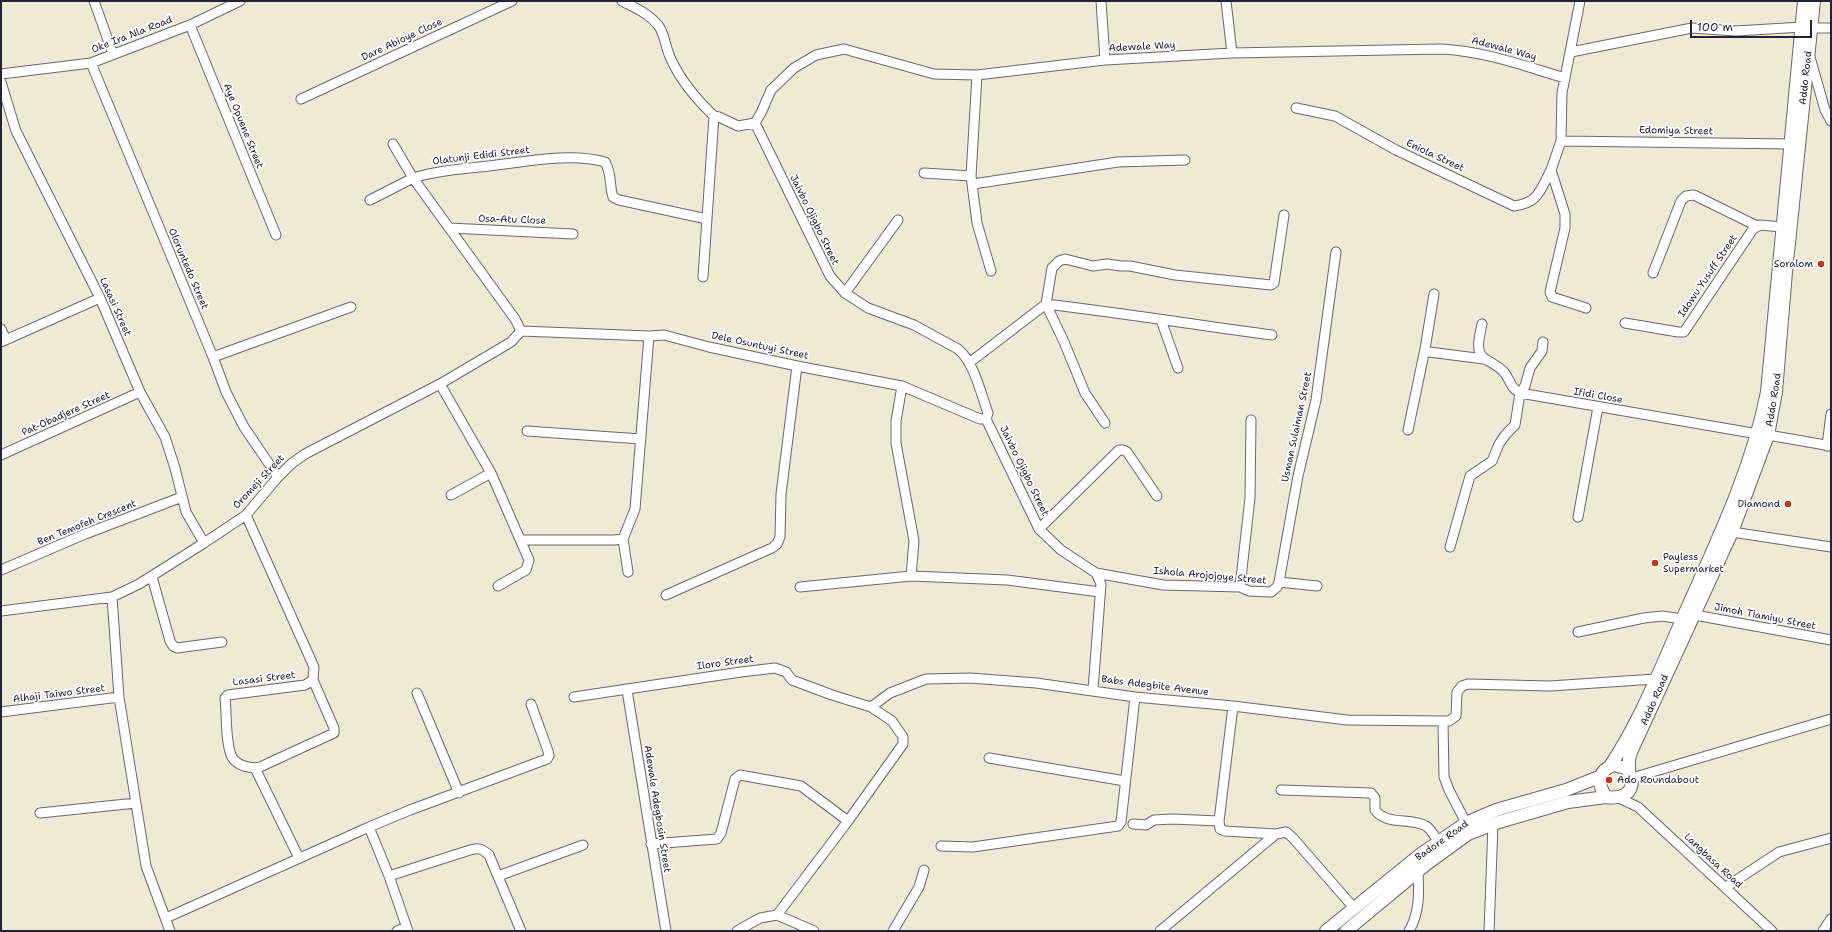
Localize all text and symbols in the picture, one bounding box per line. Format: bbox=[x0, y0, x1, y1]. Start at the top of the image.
scale bar bbox=[1692, 12, 1814, 38]
street label: Oke Ira Nla Road bbox=[90, 14, 174, 56]
street label: Dare Abioye Close bbox=[360, 16, 444, 64]
text: 100 m bbox=[1697, 19, 1733, 35]
street label: Adewale Way bbox=[1470, 35, 1538, 63]
street label: Adewale Way bbox=[1108, 39, 1176, 55]
street label: Addo Road bbox=[1797, 50, 1815, 106]
street label: Aye Opuene Street bbox=[220, 82, 266, 170]
street label: Edomiya Street bbox=[1639, 124, 1713, 138]
street label: Eniola Street bbox=[1404, 137, 1466, 175]
street label: Olatunji Edidi Street bbox=[432, 144, 530, 168]
street label: Jaivbo Ojigbo Street bbox=[787, 173, 841, 267]
street label: Osa-Atu Close bbox=[478, 213, 546, 227]
street label: Oloruntedo Street bbox=[165, 227, 211, 311]
street label: Idowu Yusuff Street bbox=[1676, 232, 1740, 320]
place label: Soralom bbox=[1774, 258, 1813, 270]
marker: Soralom bbox=[1816, 259, 1826, 269]
street label: Lasasi Street bbox=[97, 276, 133, 338]
street label: Dele Osuntuyi Street bbox=[710, 330, 810, 362]
street label: Usman Sulaiman Street bbox=[1279, 371, 1315, 483]
street label: Addo Road bbox=[1764, 372, 1784, 428]
street label: Ifidi Close bbox=[1572, 386, 1624, 406]
street label: Pat-Obadjere Street bbox=[20, 389, 112, 439]
street label: Jaivbo Ojigbo Street bbox=[997, 424, 1051, 518]
street label: Oromeji Street bbox=[231, 452, 287, 512]
street label: Ben Temofeh Crescent bbox=[36, 498, 138, 548]
place label: Diamond bbox=[1737, 498, 1780, 510]
marker: Diamond bbox=[1783, 499, 1793, 509]
place label: Payless Supermarket bbox=[1663, 551, 1724, 574]
marker: Payless Supermarket bbox=[1650, 558, 1660, 568]
street label: Ishola Arojojoye Street bbox=[1153, 565, 1267, 587]
street label: Jimoh Tiamiyu Street bbox=[1713, 601, 1817, 633]
street label: Iloro Street bbox=[696, 653, 754, 673]
street label: Lasasi Street bbox=[232, 669, 296, 689]
street label: Babs Adegbite Avenue bbox=[1101, 673, 1209, 699]
street label: Addo Road bbox=[1638, 673, 1672, 727]
street label: Alhaji Taiwo Street bbox=[12, 682, 106, 706]
street label: Adewale Adegbosin Street bbox=[641, 744, 673, 874]
place label: Ado Roundabout bbox=[1617, 774, 1699, 786]
marker: Ado Roundabout bbox=[1604, 775, 1614, 785]
street label: Badore Road bbox=[1413, 818, 1471, 864]
street label: Langbasa Road bbox=[1681, 831, 1745, 891]

